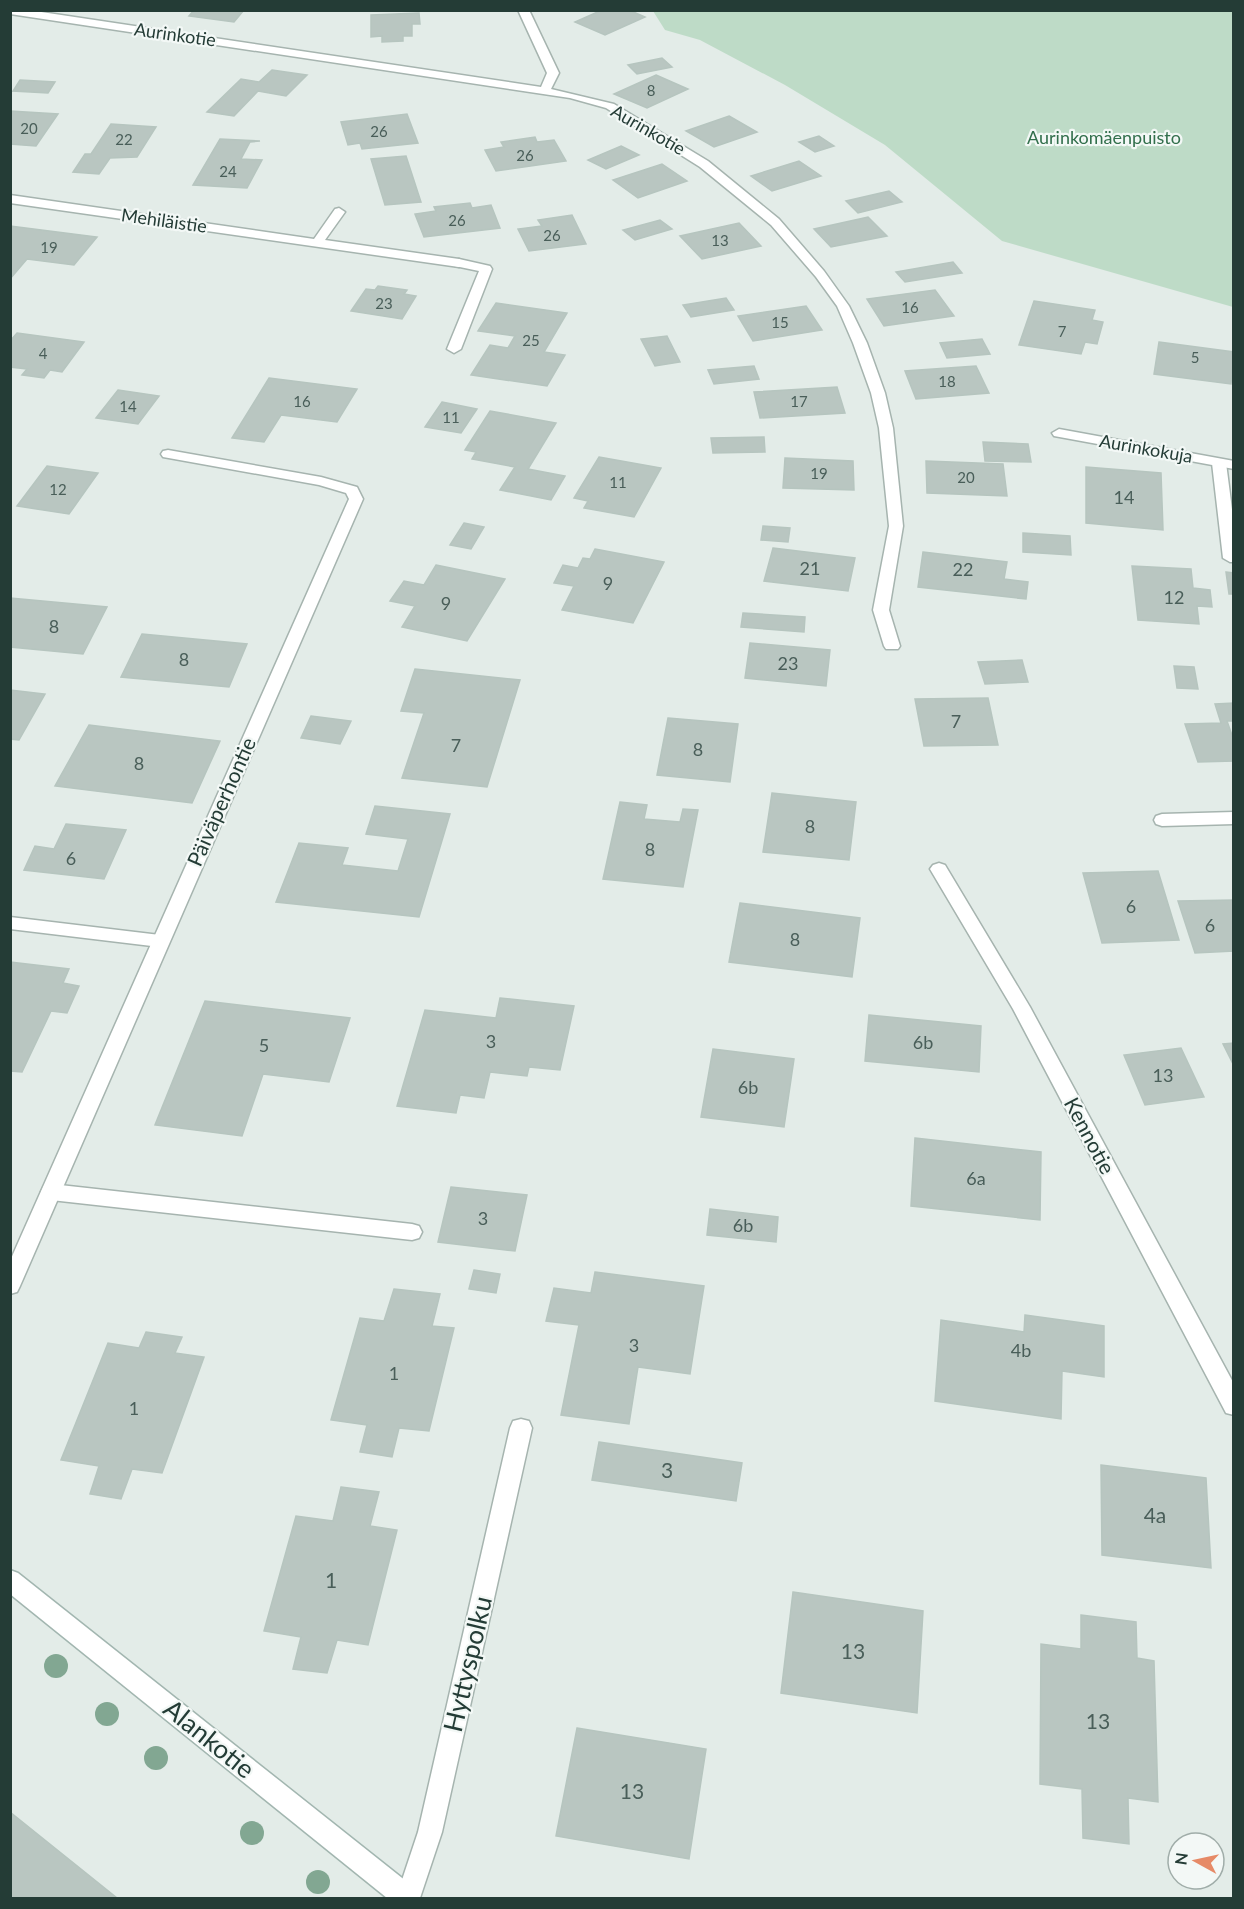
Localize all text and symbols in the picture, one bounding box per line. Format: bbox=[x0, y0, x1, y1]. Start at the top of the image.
street label: Aurinkotie bbox=[133, 17, 217, 51]
house number: 8 bbox=[647, 81, 655, 99]
street label: Aurinkotie bbox=[607, 99, 690, 159]
house number: 20 bbox=[20, 119, 38, 137]
house number: 26 bbox=[370, 122, 388, 140]
park label: Aurinkomäenpuisto bbox=[1027, 126, 1181, 148]
house number: 22 bbox=[115, 130, 133, 148]
house number: 26 bbox=[516, 146, 534, 164]
house number: 24 bbox=[219, 162, 237, 180]
street label: Mehiläistie bbox=[120, 203, 208, 237]
house number: 26 bbox=[448, 211, 466, 229]
house number: 26 bbox=[543, 226, 561, 244]
house number: 13 bbox=[711, 231, 729, 249]
house number: 19 bbox=[40, 238, 58, 256]
house number: 23 bbox=[375, 294, 393, 312]
house number: 16 bbox=[901, 298, 919, 316]
house number: 15 bbox=[771, 313, 789, 331]
house number: 7 bbox=[1058, 322, 1067, 340]
house number: 25 bbox=[522, 331, 540, 349]
house number: 4 bbox=[39, 344, 48, 362]
house number: 5 bbox=[1191, 348, 1199, 366]
house number: 18 bbox=[938, 372, 956, 390]
house number: 16 bbox=[293, 392, 311, 410]
house number: 17 bbox=[790, 392, 808, 410]
house number: 14 bbox=[119, 397, 137, 415]
house number: 11 bbox=[442, 408, 460, 426]
street label: Aurinkokuja bbox=[1098, 429, 1194, 467]
house number: 19 bbox=[810, 464, 828, 482]
house number: 20 bbox=[957, 468, 975, 486]
house number: 11 bbox=[609, 473, 627, 491]
house number: 12 bbox=[49, 480, 67, 498]
house number: 14 bbox=[1114, 486, 1134, 508]
house number: 21 bbox=[800, 557, 820, 579]
house number: 22 bbox=[953, 558, 973, 580]
house number: 9 bbox=[603, 572, 613, 594]
house number: 12 bbox=[1164, 586, 1184, 608]
house number: 9 bbox=[441, 592, 451, 614]
house number: 8 bbox=[49, 615, 59, 637]
house number: 8 bbox=[179, 648, 189, 670]
house number: 23 bbox=[778, 652, 798, 674]
house number: 7 bbox=[951, 710, 961, 732]
street label: Päiväperhontie bbox=[181, 733, 260, 870]
house number: 7 bbox=[451, 734, 461, 756]
house number: 8 bbox=[693, 738, 703, 760]
house number: 8 bbox=[134, 752, 144, 774]
house number: 8 bbox=[805, 815, 815, 837]
house number: 8 bbox=[645, 838, 655, 860]
house number: 6 bbox=[66, 847, 76, 869]
house number: 6 bbox=[1126, 895, 1136, 917]
house number: 6 bbox=[1205, 914, 1215, 936]
house number: 8 bbox=[790, 928, 800, 950]
house number: 3 bbox=[486, 1030, 496, 1052]
house number: 6b bbox=[913, 1031, 933, 1053]
house number: 5 bbox=[259, 1034, 269, 1056]
house number: 13 bbox=[1153, 1064, 1173, 1086]
house number: 6b bbox=[738, 1076, 758, 1098]
street label: Kennotie bbox=[1060, 1093, 1121, 1178]
house number: 6a bbox=[966, 1167, 986, 1189]
house number: 3 bbox=[478, 1207, 488, 1229]
house number: 6b bbox=[733, 1214, 753, 1236]
house number: 3 bbox=[629, 1334, 639, 1356]
house number: 4b bbox=[1011, 1339, 1031, 1361]
house number: 1 bbox=[389, 1362, 399, 1384]
house number: 1 bbox=[129, 1397, 139, 1419]
house number: 3 bbox=[661, 1457, 673, 1482]
house number: 4a bbox=[1144, 1502, 1166, 1527]
house number: 1 bbox=[325, 1567, 337, 1592]
street label: Hyttyspolku bbox=[436, 1593, 498, 1735]
house number: 13 bbox=[841, 1638, 865, 1663]
street label: Alankotie bbox=[158, 1692, 262, 1785]
house number: 13 bbox=[1086, 1708, 1110, 1733]
house number: 13 bbox=[620, 1778, 644, 1803]
north arrow bbox=[1166, 1831, 1226, 1891]
text: N bbox=[1170, 1851, 1191, 1866]

